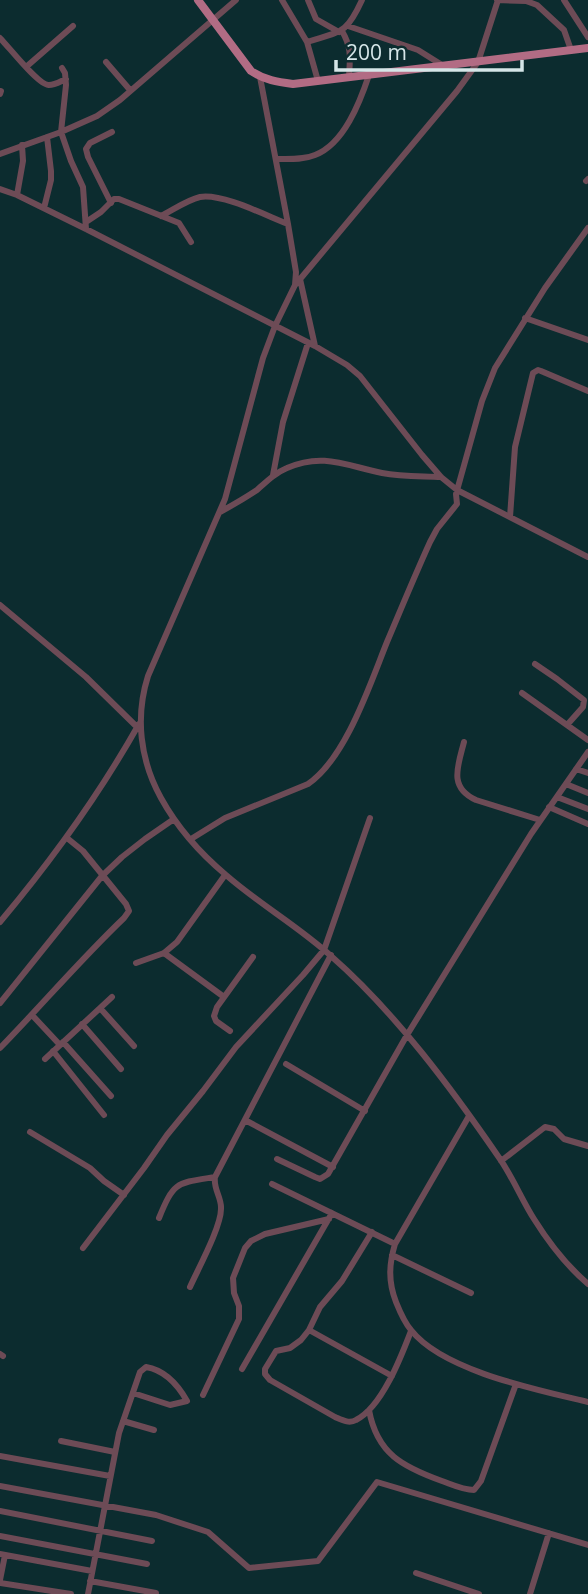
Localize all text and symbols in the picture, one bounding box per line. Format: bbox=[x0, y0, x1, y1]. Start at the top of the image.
scale bar bbox=[336, 28, 522, 72]
text: 200 m bbox=[346, 38, 407, 66]

